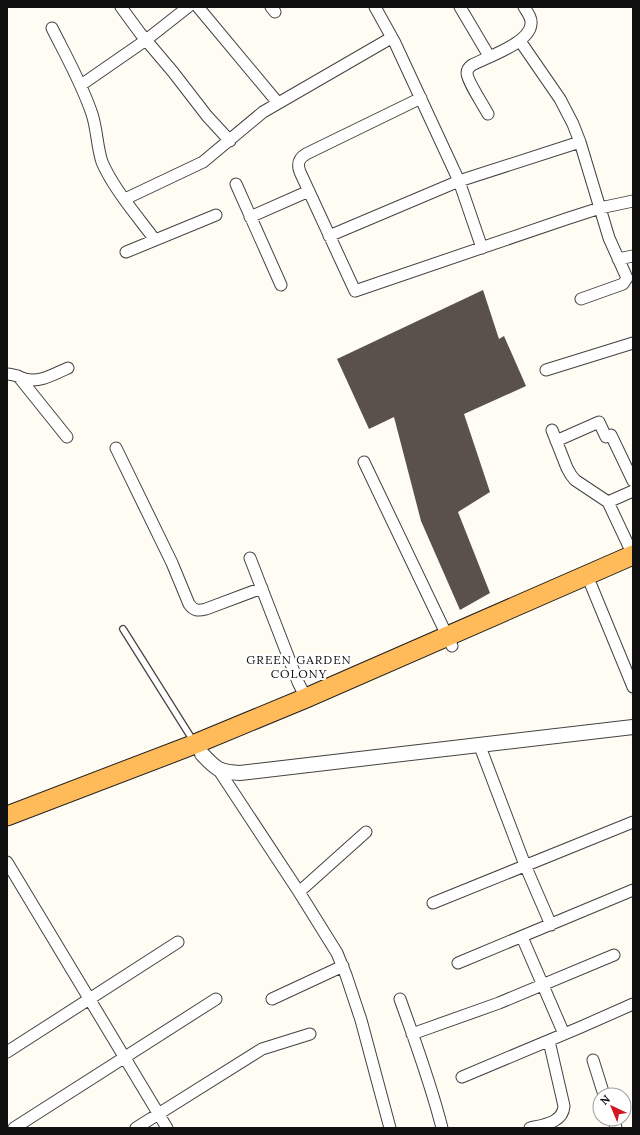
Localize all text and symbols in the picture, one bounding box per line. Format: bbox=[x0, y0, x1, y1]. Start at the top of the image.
district label: GREEN GARDEN COLONY bbox=[246, 652, 352, 681]
north arrow bbox=[592, 1087, 632, 1127]
text: N bbox=[597, 1091, 613, 1108]

